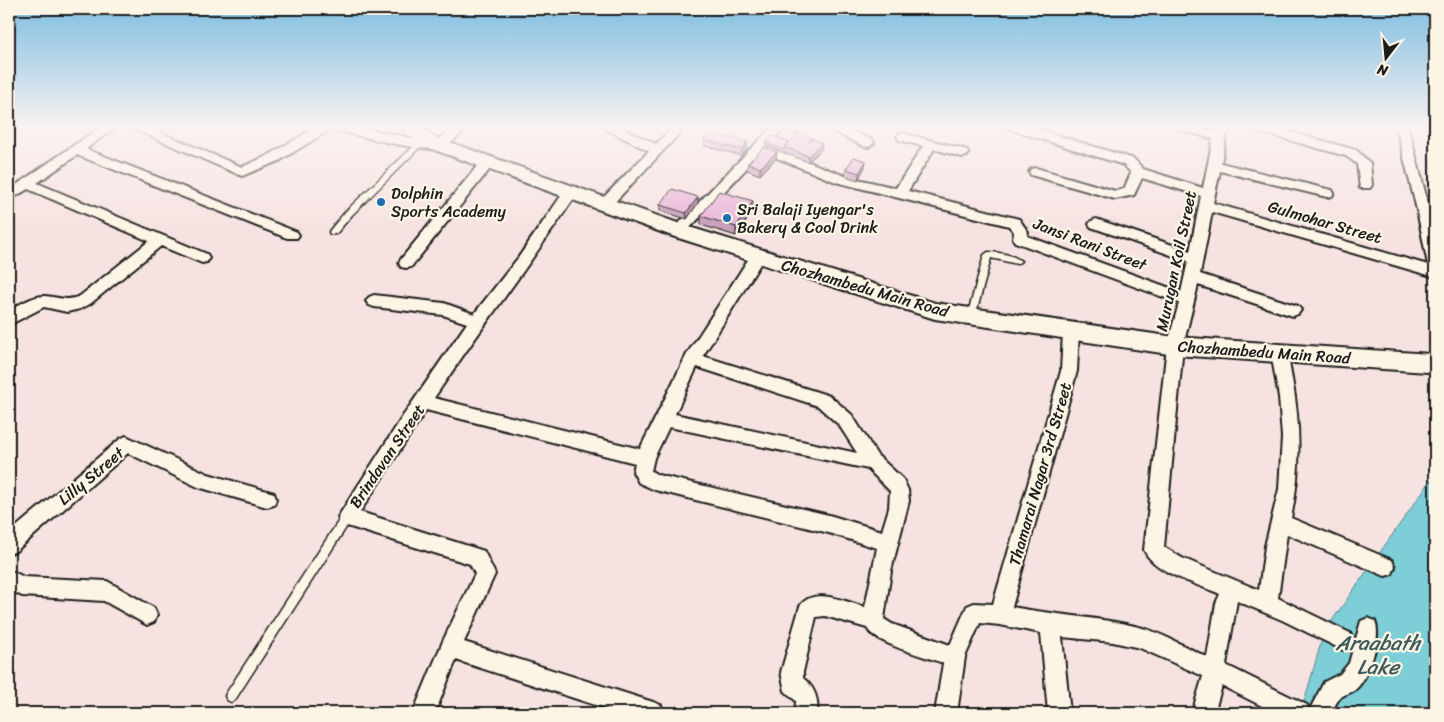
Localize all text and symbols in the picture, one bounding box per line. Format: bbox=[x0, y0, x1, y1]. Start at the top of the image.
north arrow bbox=[1362, 32, 1412, 82]
text: N bbox=[1374, 57, 1392, 84]
place label: Dolphin Sports Academy bbox=[391, 179, 507, 226]
street label: Murugan Koil Street bbox=[1147, 188, 1205, 334]
street label: Gulmohar Street bbox=[1264, 192, 1386, 252]
place label: Sri Balaji Iyengar's Bakery & Cool Drink bbox=[737, 195, 878, 242]
marker: Dolphin Sports Academy bbox=[375, 196, 387, 208]
street label: Jansi Rani Street bbox=[1028, 209, 1152, 279]
marker: Sri Balaji Iyengar's Bakery & Cool Drink bbox=[721, 212, 733, 224]
street label: Chozhambedu Main Road bbox=[778, 250, 954, 326]
street label: Chozhambedu Main Road bbox=[1177, 332, 1353, 373]
street label: Thamarai Nagar 3rd Street bbox=[1000, 379, 1080, 569]
street label: Brindavan Street bbox=[341, 398, 433, 514]
street label: Lilly Street bbox=[51, 439, 131, 513]
water label: Araabath Lake bbox=[1335, 624, 1422, 686]

